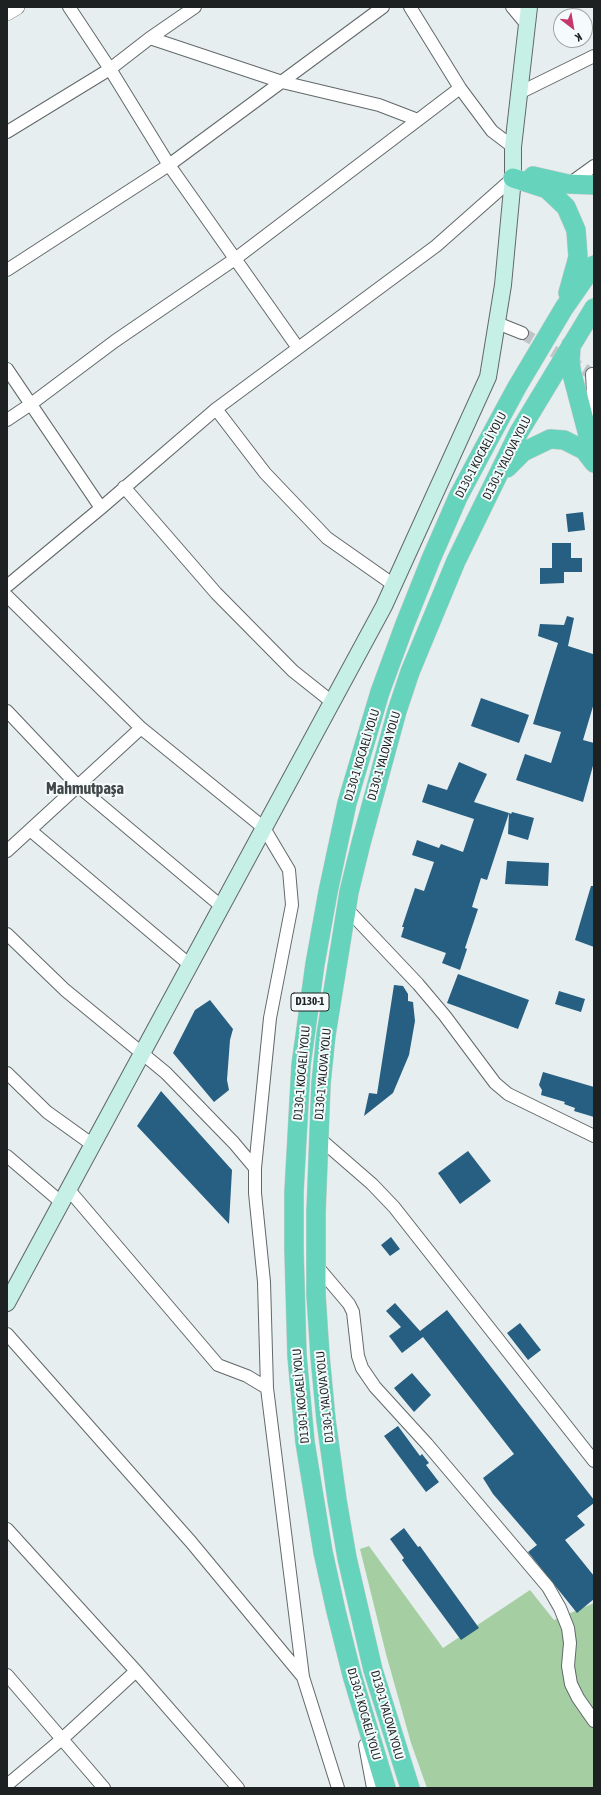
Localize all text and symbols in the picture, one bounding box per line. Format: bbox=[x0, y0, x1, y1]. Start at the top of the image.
north arrow bbox=[553, 8, 593, 48]
text: K bbox=[573, 31, 584, 44]
street label: D130-1 KOCAELİ YOLU bbox=[452, 410, 510, 500]
street label: D130-1 YALOVA YOLU bbox=[480, 414, 534, 502]
street label: D130-1 KOCAELİ YOLU bbox=[341, 707, 383, 803]
street label: D130-1 YALOVA YOLU bbox=[364, 710, 404, 802]
district label: Mahmutpaşa bbox=[46, 779, 124, 799]
road number: D130-1 bbox=[291, 993, 329, 1011]
street label: D130-1 KOCAELİ YOLU bbox=[291, 1025, 313, 1121]
street label: D130-1 YALOVA YOLU bbox=[312, 1027, 334, 1121]
street label: D130-1 KOCAELİ YOLU bbox=[290, 1348, 312, 1444]
street label: D130-1 YALOVA YOLU bbox=[313, 1350, 337, 1444]
street label: D130-1 KOCAELİ YOLU bbox=[344, 1666, 384, 1762]
street label: D130-1 YALOVA YOLU bbox=[367, 1669, 407, 1761]

